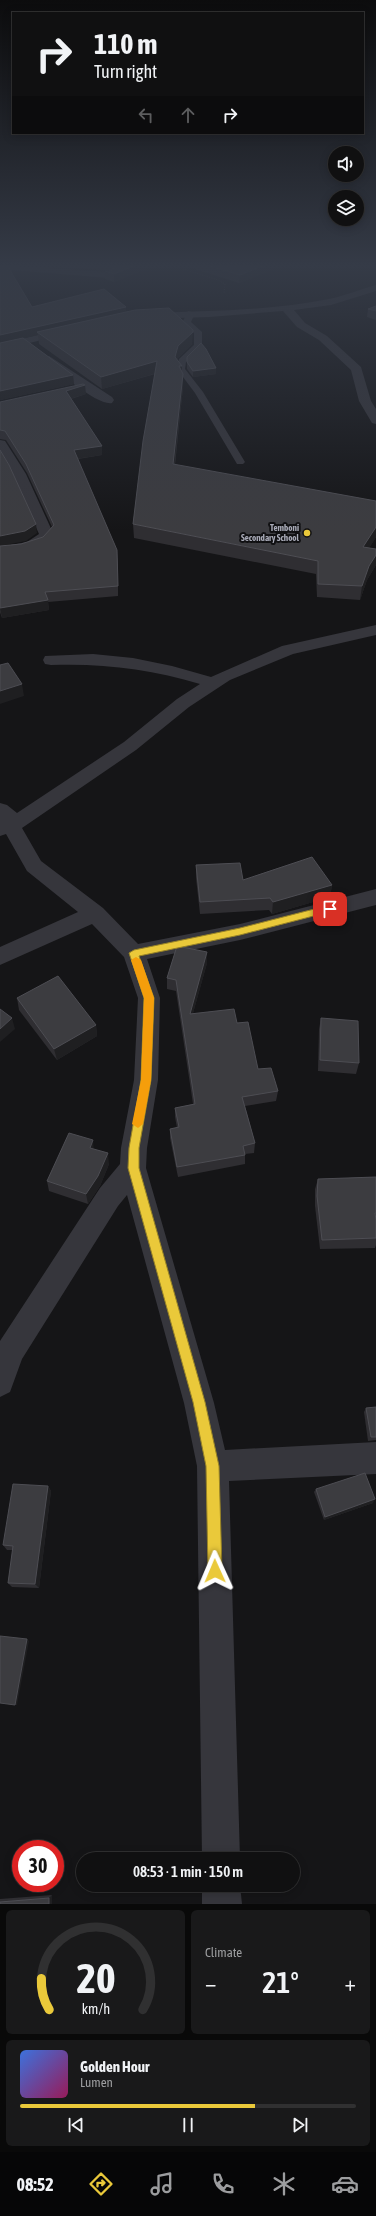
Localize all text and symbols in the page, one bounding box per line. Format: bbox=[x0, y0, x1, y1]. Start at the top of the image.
icon: right bbox=[28, 28, 80, 80]
text: 110 m bbox=[94, 28, 157, 60]
text: Turn right bbox=[94, 61, 157, 82]
icon: left bbox=[135, 104, 157, 126]
icon: ahead bbox=[177, 104, 199, 126]
icon: right bbox=[219, 104, 241, 126]
map controls bbox=[328, 146, 364, 226]
button: sound bbox=[328, 146, 364, 182]
button: layers bbox=[328, 190, 364, 226]
place label: Temboni Secondary School bbox=[241, 523, 300, 543]
marker: Temboni Secondary School bbox=[302, 528, 312, 538]
pin bbox=[313, 892, 347, 926]
icon: arrive bbox=[319, 898, 341, 920]
position arrow bbox=[194, 1550, 236, 1592]
speed limit sign: 30 bbox=[12, 1840, 64, 1892]
text: 08:53 · 1 min · 150 m bbox=[133, 1863, 243, 1880]
text: Climate bbox=[205, 1945, 242, 1960]
text: 20 bbox=[76, 1954, 115, 2002]
text: 21° bbox=[262, 1965, 299, 1999]
text: − bbox=[205, 1970, 216, 1996]
text: + bbox=[345, 1970, 356, 1996]
text: km/h bbox=[81, 2001, 110, 2017]
text: Golden Hour bbox=[80, 2058, 150, 2075]
text: Lumen bbox=[80, 2075, 113, 2090]
icon: previous bbox=[65, 2114, 87, 2136]
icon: pause bbox=[177, 2114, 199, 2136]
icon: next bbox=[289, 2114, 311, 2136]
icon: directions bbox=[87, 2170, 115, 2198]
icon: music bbox=[148, 2170, 176, 2198]
icon: phone bbox=[209, 2170, 237, 2198]
icon: climate bbox=[270, 2170, 298, 2198]
icon: car bbox=[331, 2170, 359, 2198]
text: 08:52 bbox=[17, 2174, 54, 2195]

